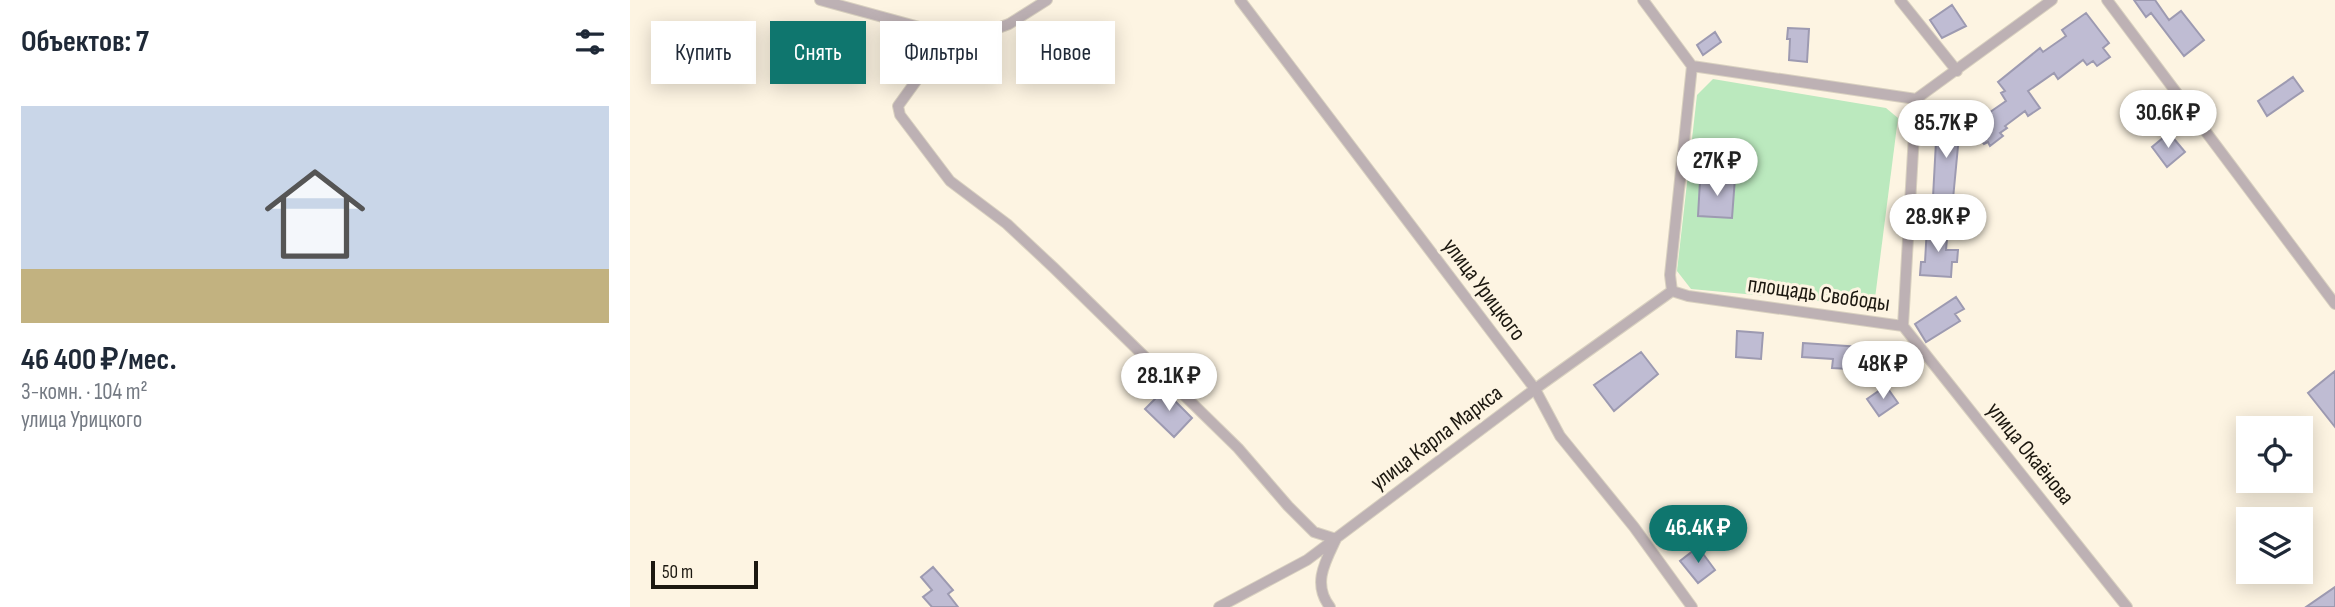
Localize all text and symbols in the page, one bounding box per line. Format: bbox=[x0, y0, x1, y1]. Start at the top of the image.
chip: Купить bbox=[651, 21, 756, 84]
chip: Снять bbox=[770, 21, 866, 84]
chip: Фильтры bbox=[880, 21, 1002, 84]
chip: Новое bbox=[1016, 21, 1115, 84]
icon: filters bbox=[571, 23, 609, 61]
text: Объектов: 7 bbox=[21, 24, 149, 60]
pin: 30.6K ₽ bbox=[2103, 90, 2233, 150]
text: 30.6K ₽ bbox=[2136, 99, 2200, 127]
pin: 85.7K ₽ bbox=[1881, 100, 2011, 160]
text: 85.7K ₽ bbox=[1914, 109, 1978, 137]
pin: 27K ₽ bbox=[1668, 138, 1766, 198]
text: 27K ₽ bbox=[1693, 147, 1741, 175]
icon: home bbox=[252, 151, 378, 277]
pin: 28.9K ₽ bbox=[1873, 194, 2003, 254]
text: 28.9K ₽ bbox=[1906, 203, 1971, 231]
street label: улица Урицкого bbox=[1437, 233, 1532, 346]
street label: площадь Свободы bbox=[1746, 270, 1892, 318]
text: 46 400 ₽/мес. bbox=[21, 342, 177, 378]
pin: 48K ₽ bbox=[1834, 342, 1932, 401]
text: 48K ₽ bbox=[1858, 350, 1908, 378]
pin: 28.1K ₽ bbox=[1104, 354, 1234, 413]
text: 28.1K ₽ bbox=[1137, 362, 1201, 390]
text: 3-комн. · 104 m² bbox=[21, 378, 148, 406]
street label: улица Карла Маркса bbox=[1365, 379, 1508, 497]
street label: улица Окаёнова bbox=[1980, 397, 2080, 511]
text: улица Урицкого bbox=[21, 406, 142, 434]
map controls bbox=[2236, 416, 2313, 584]
button: locate bbox=[2236, 416, 2313, 493]
pin: 46.4K ₽ bbox=[1633, 505, 1763, 565]
button: layers bbox=[2236, 507, 2313, 584]
text: 46.4K ₽ bbox=[1665, 514, 1731, 542]
scale bar bbox=[651, 558, 758, 590]
text: 50 m bbox=[662, 561, 693, 584]

